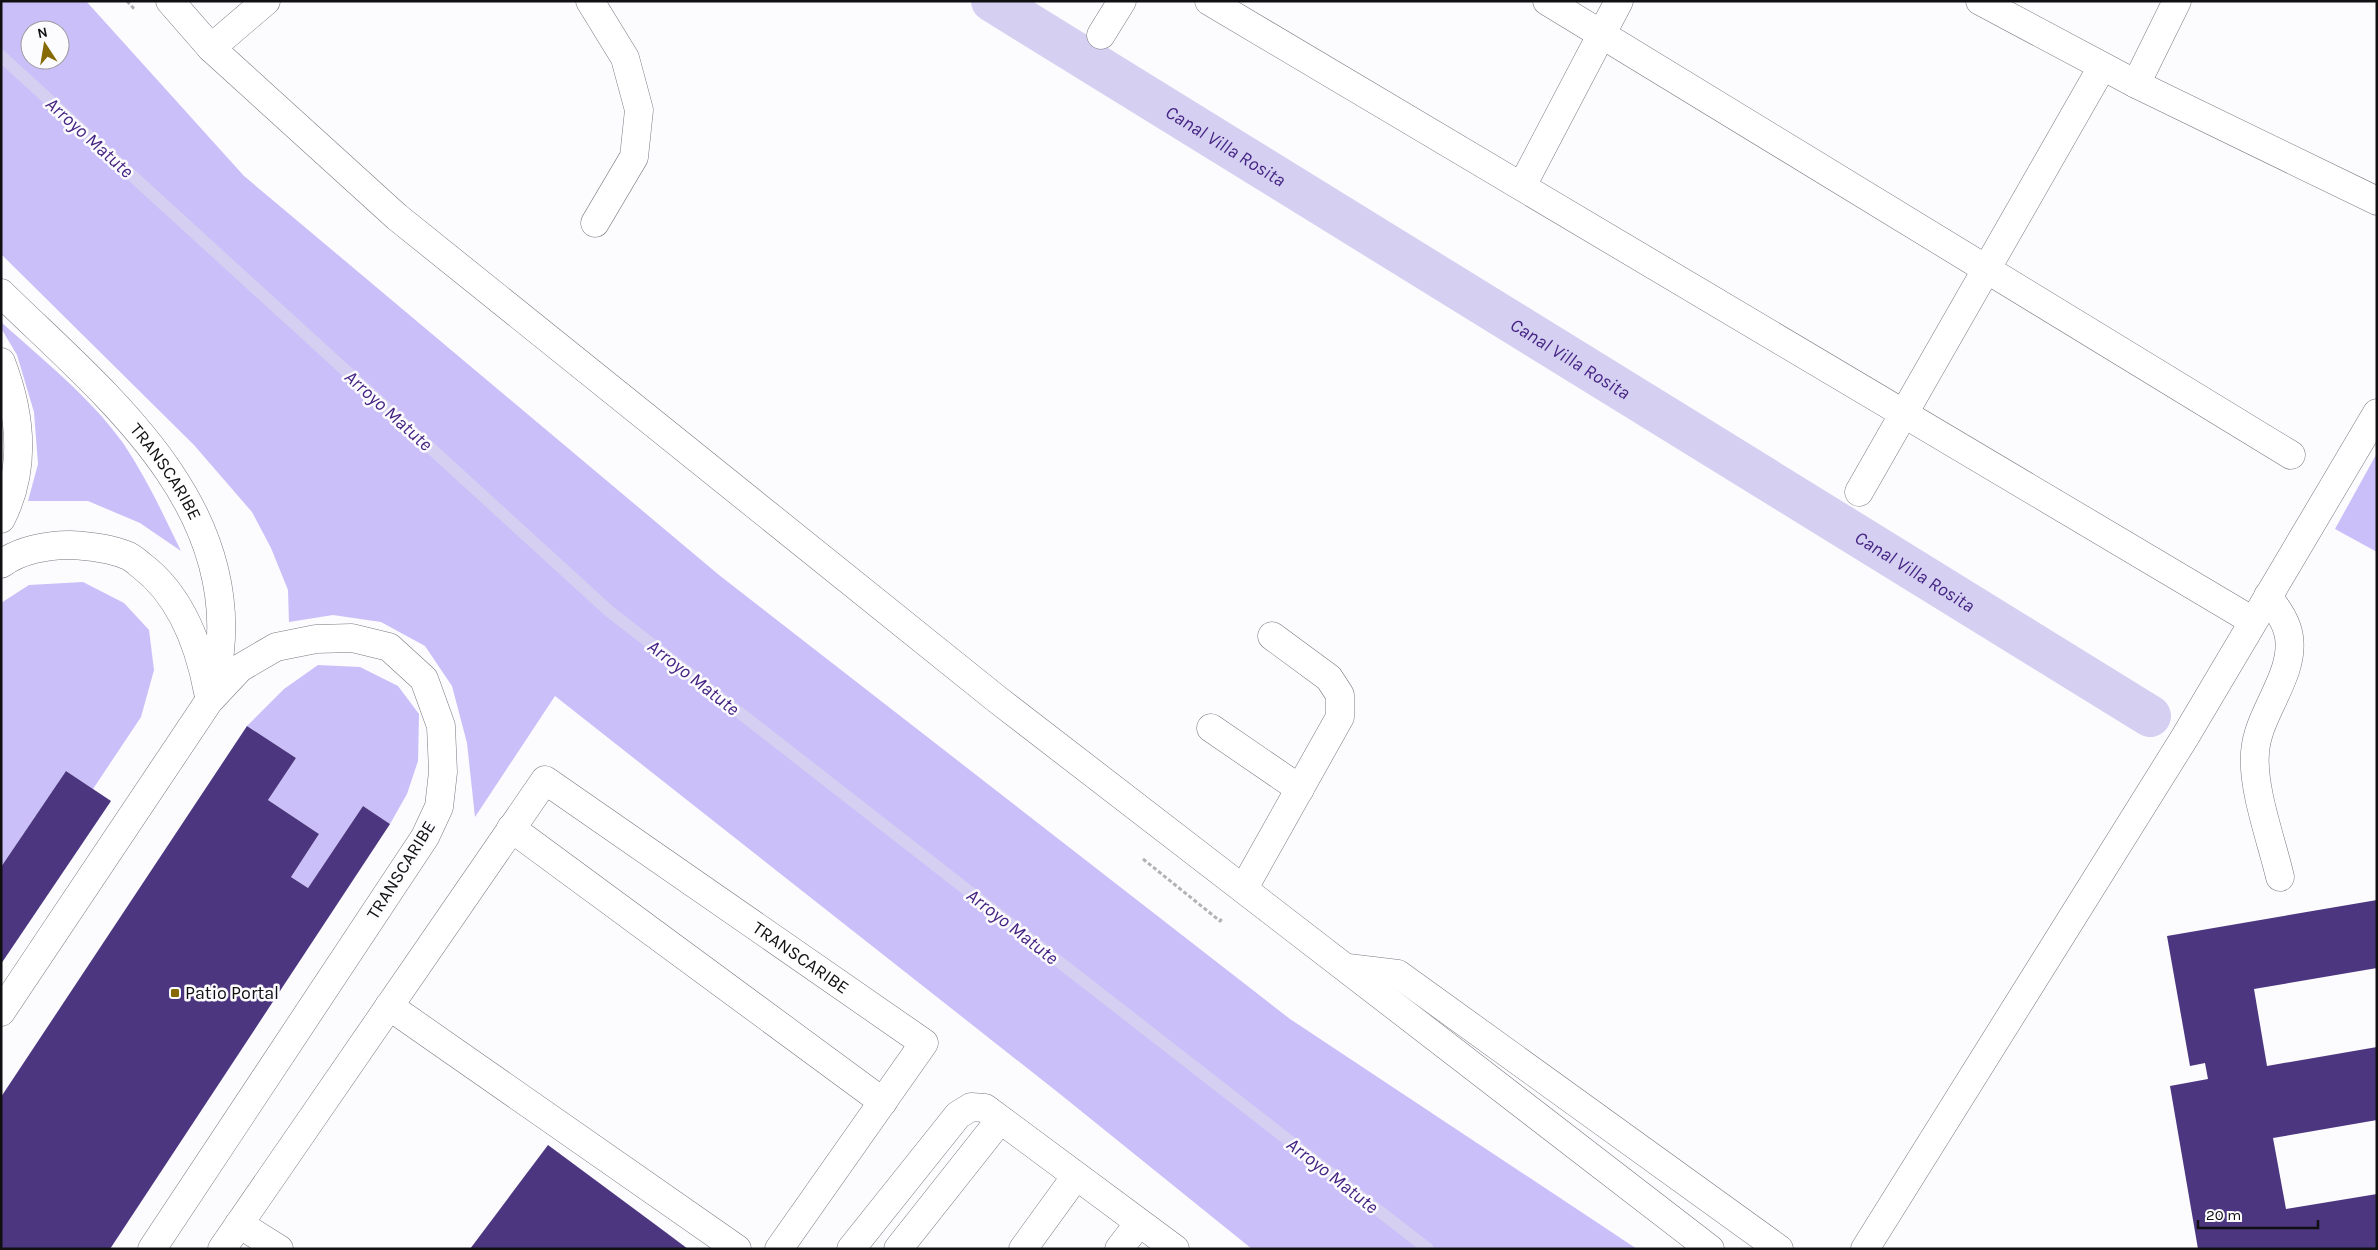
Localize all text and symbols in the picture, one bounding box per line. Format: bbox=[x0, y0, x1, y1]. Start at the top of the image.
north arrow bbox=[20, 20, 70, 70]
text: N bbox=[36, 23, 49, 42]
water label: Arroyo Matute bbox=[41, 93, 138, 183]
water label: Canal Villa Rosita bbox=[1161, 101, 1289, 192]
water label: Canal Villa Rosita bbox=[1506, 314, 1634, 404]
water label: Arroyo Matute bbox=[340, 366, 437, 456]
street label: TRANSCARIBE bbox=[125, 419, 206, 524]
water label: Canal Villa Rosita bbox=[1851, 527, 1979, 617]
water label: Arroyo Matute bbox=[643, 635, 744, 720]
street label: TRANSCARIBE bbox=[362, 817, 440, 923]
water label: Arroyo Matute bbox=[962, 884, 1063, 969]
street label: TRANSCARIBE bbox=[749, 917, 853, 999]
place label: Patio Portal bbox=[185, 982, 279, 1004]
marker: Patio Portal bbox=[169, 987, 181, 999]
water label: Arroyo Matute bbox=[1282, 1133, 1383, 1218]
scale bar bbox=[2198, 1198, 2318, 1230]
text: 20 m bbox=[2206, 1206, 2241, 1224]

